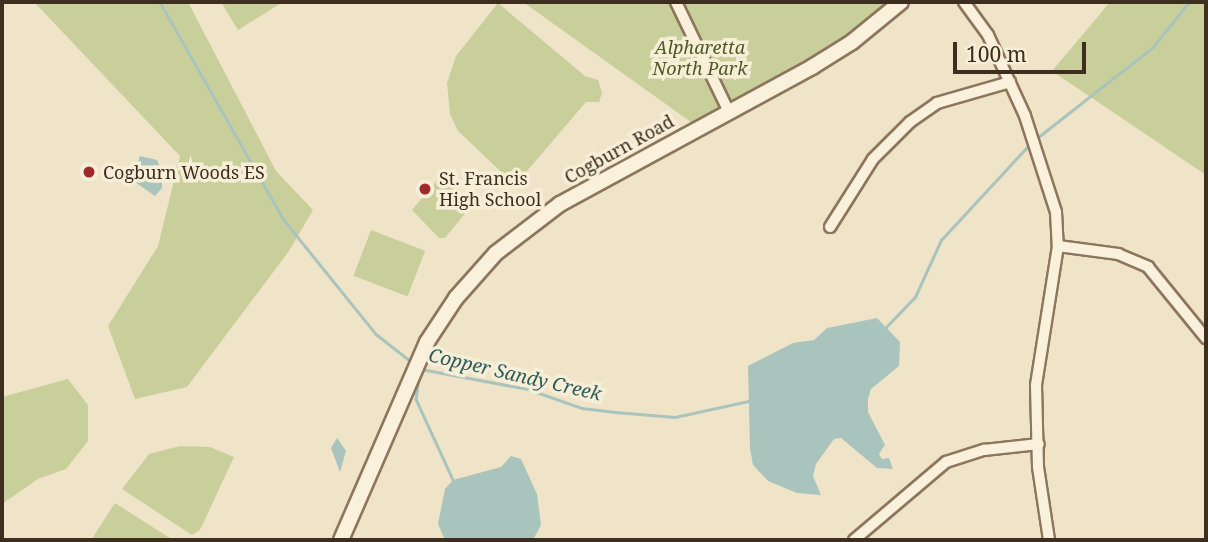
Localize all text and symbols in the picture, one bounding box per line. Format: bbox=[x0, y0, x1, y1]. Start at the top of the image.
scale bar bbox=[956, 28, 1089, 72]
park label: Alpharetta North Park bbox=[653, 37, 747, 80]
text: 100 m bbox=[966, 40, 1027, 68]
street label: Cogburn Road bbox=[561, 110, 677, 188]
place label: Cogburn Woods ES bbox=[103, 161, 265, 183]
marker: Cogburn Woods ES bbox=[81, 164, 97, 180]
place label: St. Francis High School bbox=[439, 168, 541, 210]
marker: St. Francis High School bbox=[417, 181, 433, 197]
water label: Copper Sandy Creek bbox=[426, 344, 604, 406]

